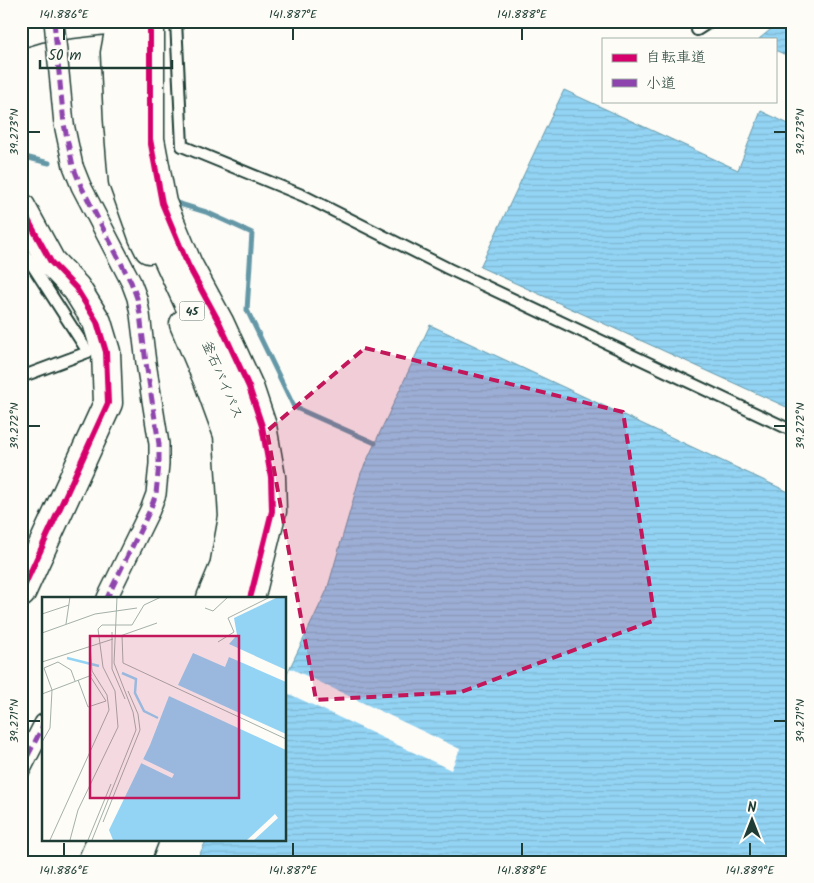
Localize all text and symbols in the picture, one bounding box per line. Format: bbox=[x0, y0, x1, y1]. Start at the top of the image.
text: 141.886°E bbox=[39, 5, 90, 24]
text: 141.887°E bbox=[269, 5, 318, 24]
text: 141.888°E bbox=[497, 5, 548, 24]
scale bar bbox=[40, 38, 172, 70]
legend bbox=[602, 38, 776, 102]
text: 50 m bbox=[48, 44, 82, 68]
text: 自転車道 bbox=[646, 46, 706, 70]
text: 小道 bbox=[646, 72, 676, 96]
text: 39.273°N bbox=[5, 108, 24, 156]
text: 39.273°N bbox=[791, 108, 810, 156]
road number: 45 bbox=[180, 302, 204, 321]
street label: 釜石バイパス bbox=[196, 337, 248, 423]
text: 39.272°N bbox=[5, 402, 24, 450]
text: 39.272°N bbox=[791, 402, 810, 450]
inset map bbox=[42, 597, 286, 840]
text: 39.271°N bbox=[5, 699, 24, 743]
text: 39.271°N bbox=[791, 699, 810, 743]
north arrow bbox=[726, 796, 776, 846]
text: N bbox=[748, 797, 757, 819]
text: 141.886°E bbox=[39, 861, 90, 880]
text: 141.887°E bbox=[269, 861, 318, 880]
text: 141.888°E bbox=[497, 861, 548, 880]
text: 141.889°E bbox=[726, 861, 775, 880]

